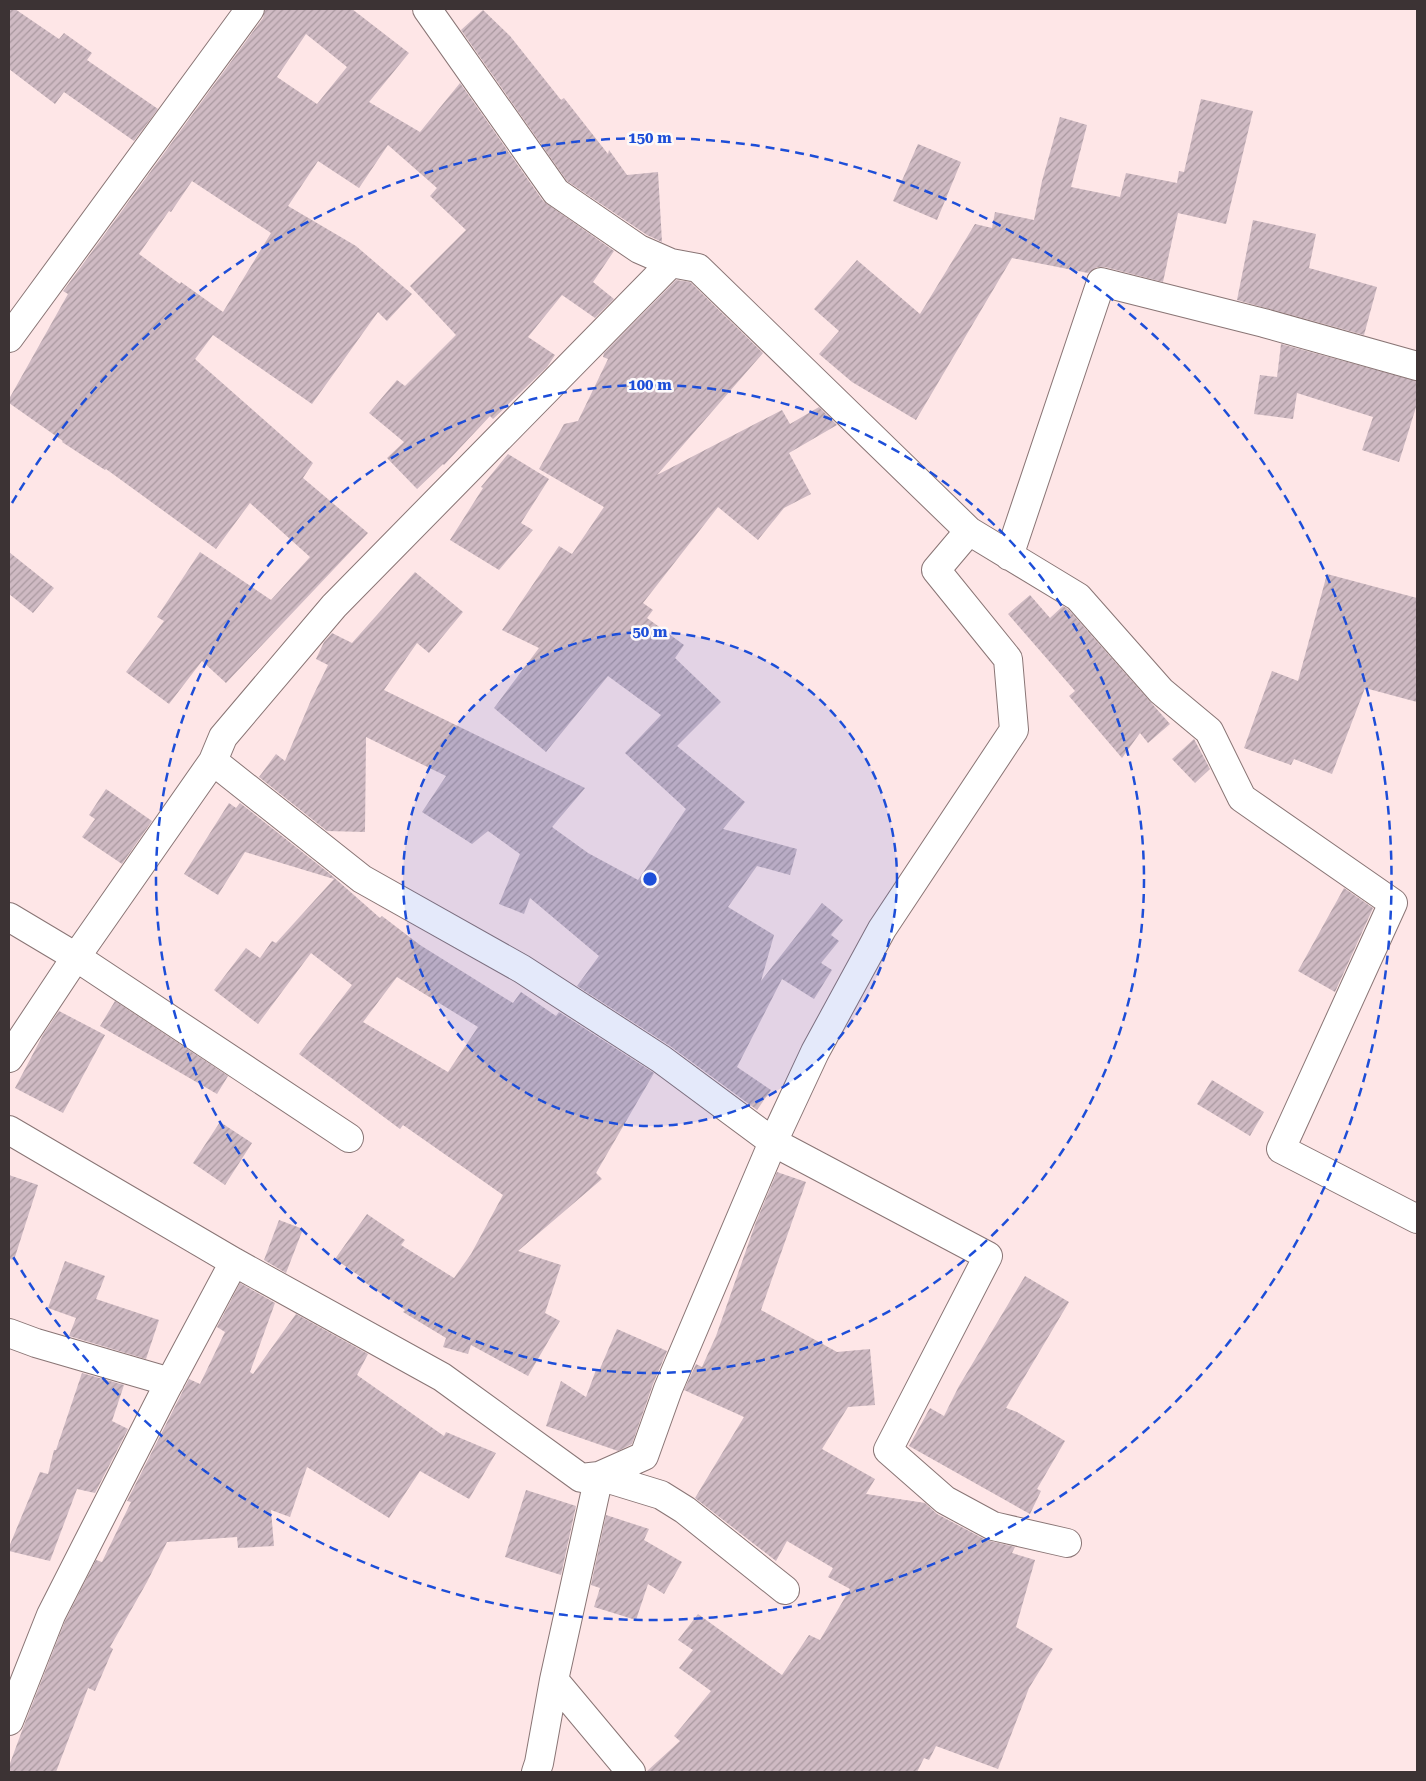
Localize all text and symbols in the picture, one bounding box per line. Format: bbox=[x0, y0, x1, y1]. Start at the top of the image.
text: 150 m bbox=[628, 129, 672, 147]
text: 100 m bbox=[628, 376, 672, 394]
text: 50 m bbox=[632, 623, 668, 641]
centre of rings bbox=[641, 870, 659, 888]

